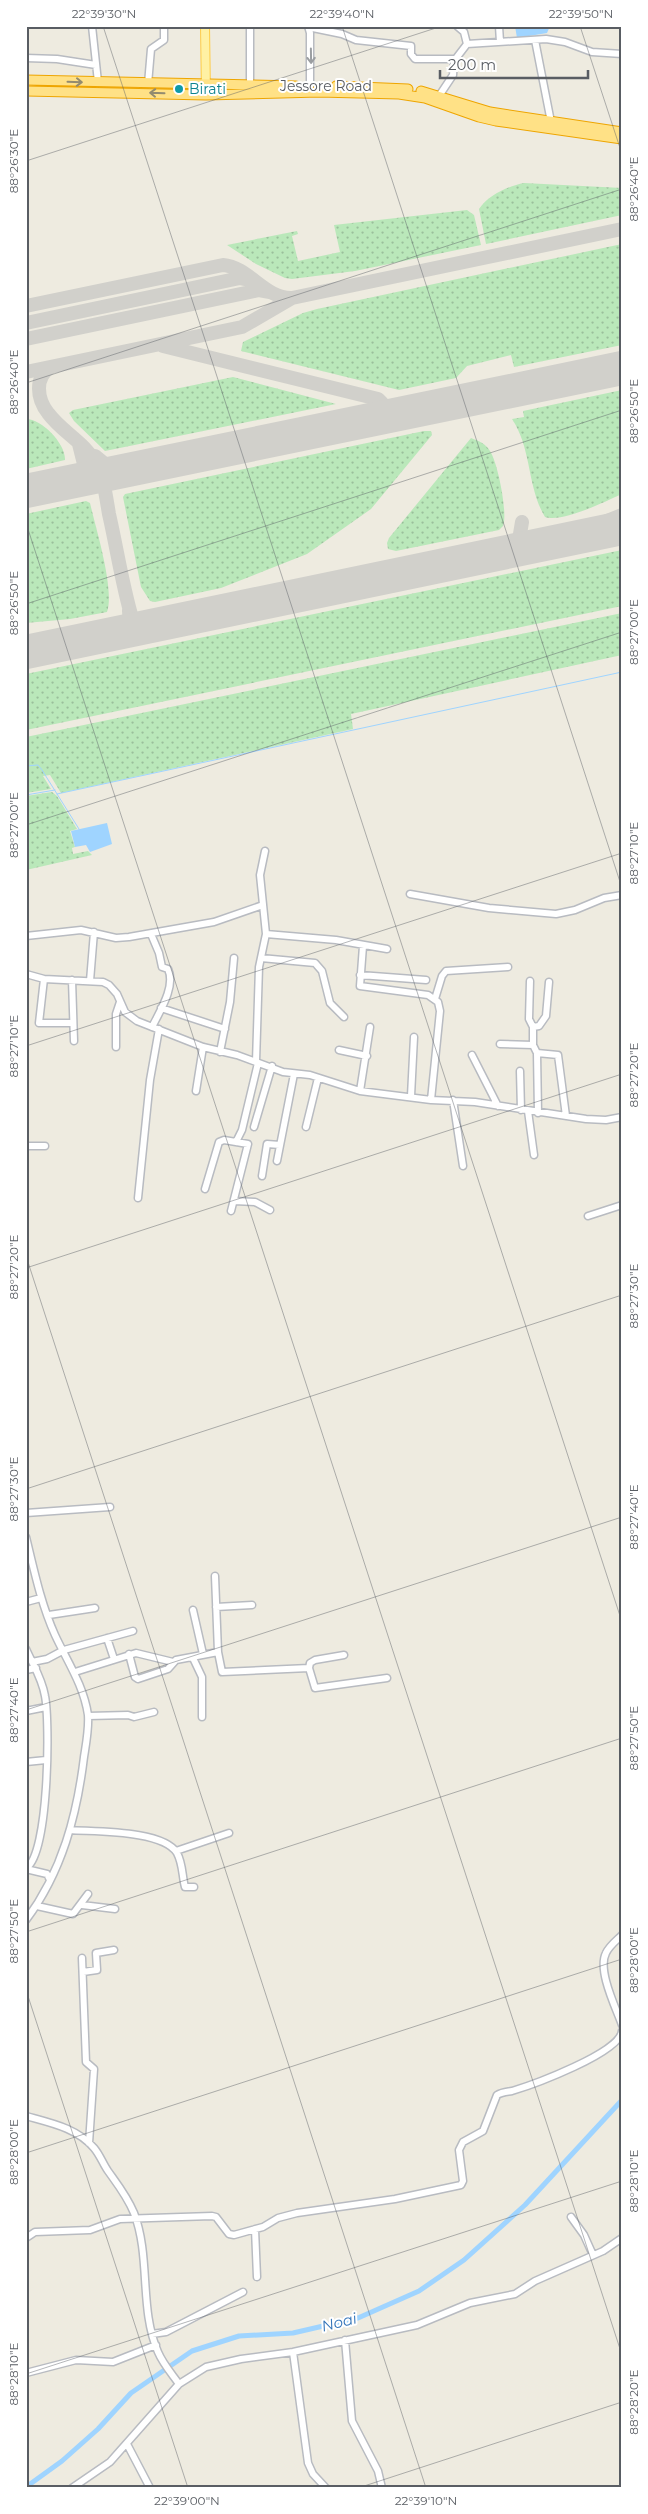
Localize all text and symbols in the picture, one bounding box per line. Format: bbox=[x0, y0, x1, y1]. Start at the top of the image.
text: 22°39'30"N bbox=[72, 6, 136, 21]
text: 22°39'40"N bbox=[309, 6, 375, 21]
text: 22°39'50"N bbox=[549, 6, 613, 21]
one-way arrow bbox=[306, 48, 315, 64]
scale bar bbox=[440, 48, 588, 80]
text: 200 m bbox=[448, 55, 496, 74]
one-way arrow bbox=[66, 77, 83, 87]
street label: Jessore Road bbox=[279, 77, 372, 95]
place label: Birati bbox=[189, 80, 226, 98]
marker: Birati bbox=[173, 83, 185, 95]
one-way arrow bbox=[150, 89, 166, 98]
text: 88°26'30"E bbox=[6, 129, 21, 193]
text: 88°26'40"E bbox=[626, 156, 641, 222]
text: 88°26'40"E bbox=[6, 349, 21, 415]
text: 88°26'50"E bbox=[626, 379, 641, 443]
text: 88°26'50"E bbox=[6, 571, 21, 635]
text: 88°27'00"E bbox=[626, 599, 641, 665]
text: 88°27'00"E bbox=[6, 792, 21, 858]
text: 88°27'10"E bbox=[626, 822, 641, 884]
text: 88°27'10"E bbox=[6, 1015, 21, 1077]
text: 88°27'20"E bbox=[626, 1043, 641, 1107]
text: 88°27'20"E bbox=[6, 1235, 21, 1299]
text: 88°27'30"E bbox=[626, 1264, 641, 1328]
text: 88°27'30"E bbox=[6, 1457, 21, 1521]
text: 88°27'40"E bbox=[626, 1484, 641, 1550]
text: 88°27'40"E bbox=[6, 1677, 21, 1743]
text: 88°27'50"E bbox=[626, 1706, 641, 1770]
text: 88°27'50"E bbox=[6, 1899, 21, 1963]
text: 88°28'00"E bbox=[626, 1927, 641, 1993]
text: 88°28'00"E bbox=[6, 2119, 21, 2185]
text: 88°28'10"E bbox=[626, 2149, 641, 2213]
water label: Noai bbox=[319, 2308, 360, 2336]
text: 88°28'10"E bbox=[6, 2342, 21, 2406]
text: 88°28'20"E bbox=[626, 2369, 641, 2435]
text: 22°39'00"N bbox=[154, 2493, 220, 2508]
text: 22°39'10"N bbox=[395, 2493, 457, 2508]

